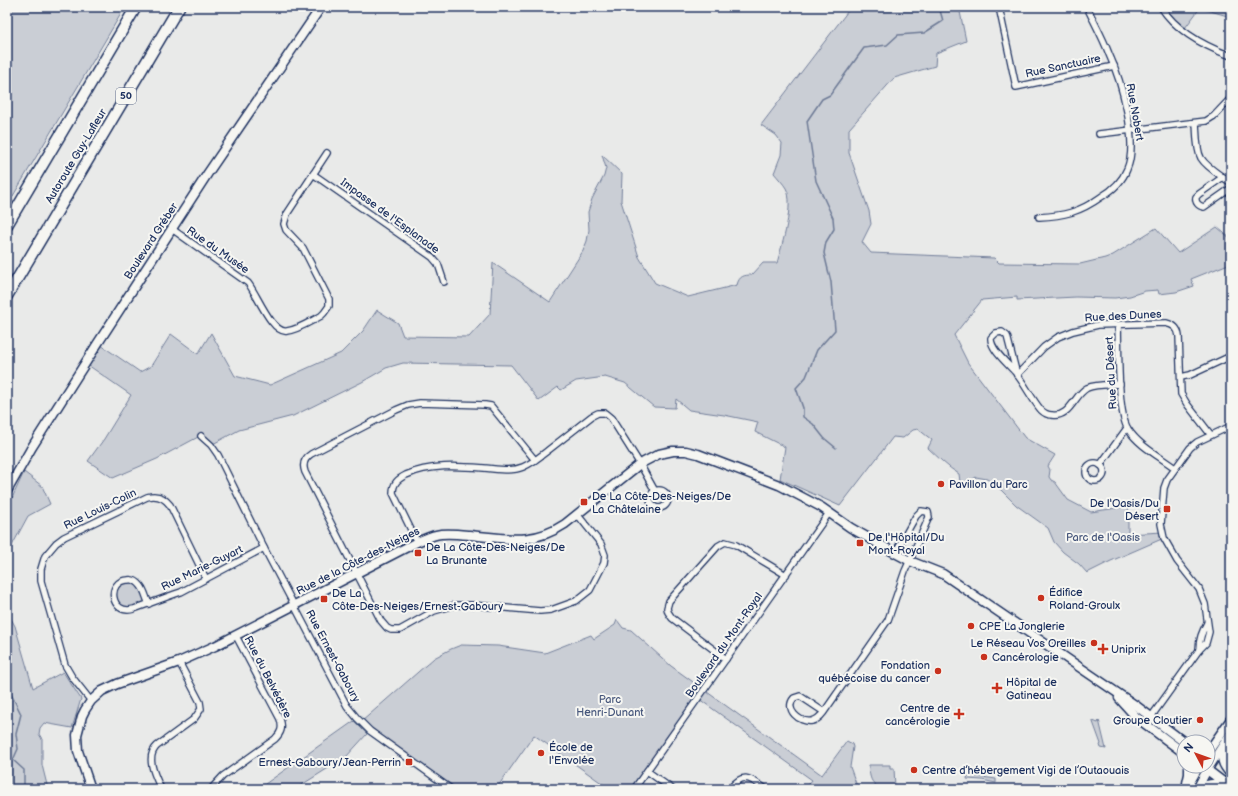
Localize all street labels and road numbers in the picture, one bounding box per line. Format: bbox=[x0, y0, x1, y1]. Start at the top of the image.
street label: Rue Sanctuaire bbox=[1024, 52, 1102, 80]
street label: Rue Nobert bbox=[1124, 82, 1147, 142]
road number: 50 bbox=[116, 88, 136, 104]
street label: Autoroute Guy-Lafleur bbox=[43, 105, 110, 206]
street label: Impasse de l'Esplanade bbox=[338, 176, 442, 257]
street label: Boulevard Gréber bbox=[121, 200, 181, 282]
street label: Rue du Musée bbox=[184, 224, 252, 277]
street label: Rue des Dunes bbox=[1084, 307, 1162, 325]
street label: Rue du Désert bbox=[1103, 336, 1119, 410]
street label: Rue Louis-Colin bbox=[62, 486, 138, 532]
street label: Rue de la Côte-des-Neiges bbox=[294, 524, 422, 598]
street label: Rue Marie-Guyart bbox=[159, 542, 245, 593]
street label: Boulevard du Mont-Royal bbox=[683, 590, 765, 700]
street label: Rue Ernest-Gaboury bbox=[303, 608, 363, 704]
street label: Rue du Belvédère bbox=[242, 634, 295, 721]

